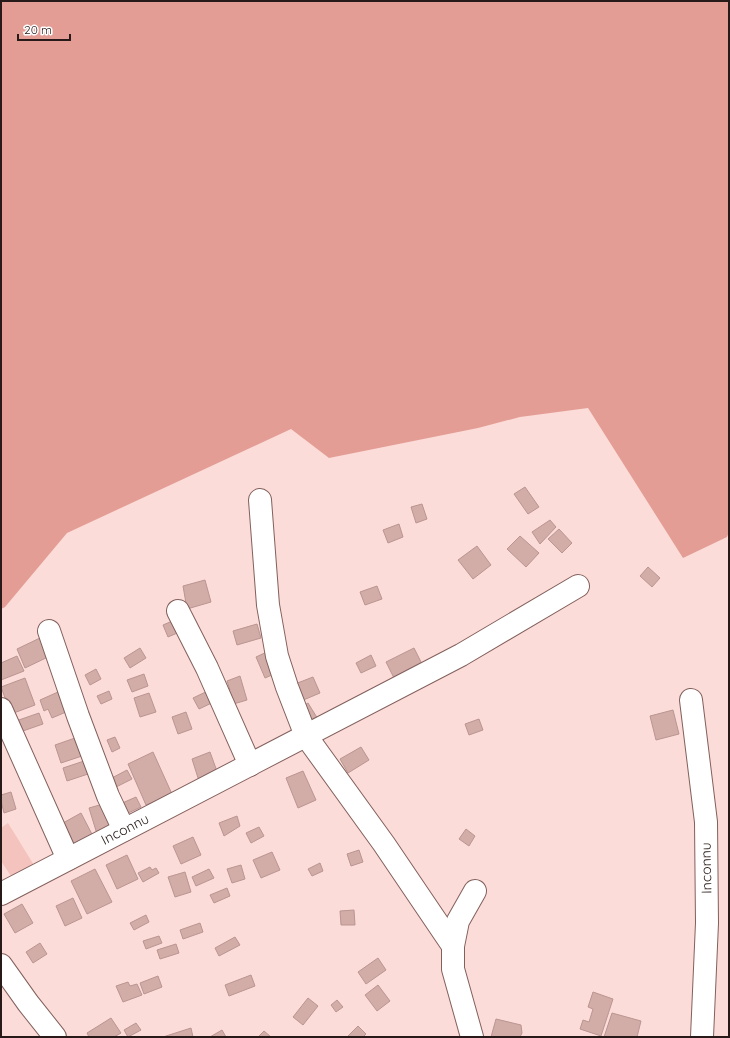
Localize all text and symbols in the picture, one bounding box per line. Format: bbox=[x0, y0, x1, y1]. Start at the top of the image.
scale bar bbox=[18, 16, 70, 42]
text: 20 m bbox=[24, 22, 52, 37]
street label: Inconnu bbox=[98, 809, 152, 849]
street label: Inconnu bbox=[697, 842, 715, 894]

